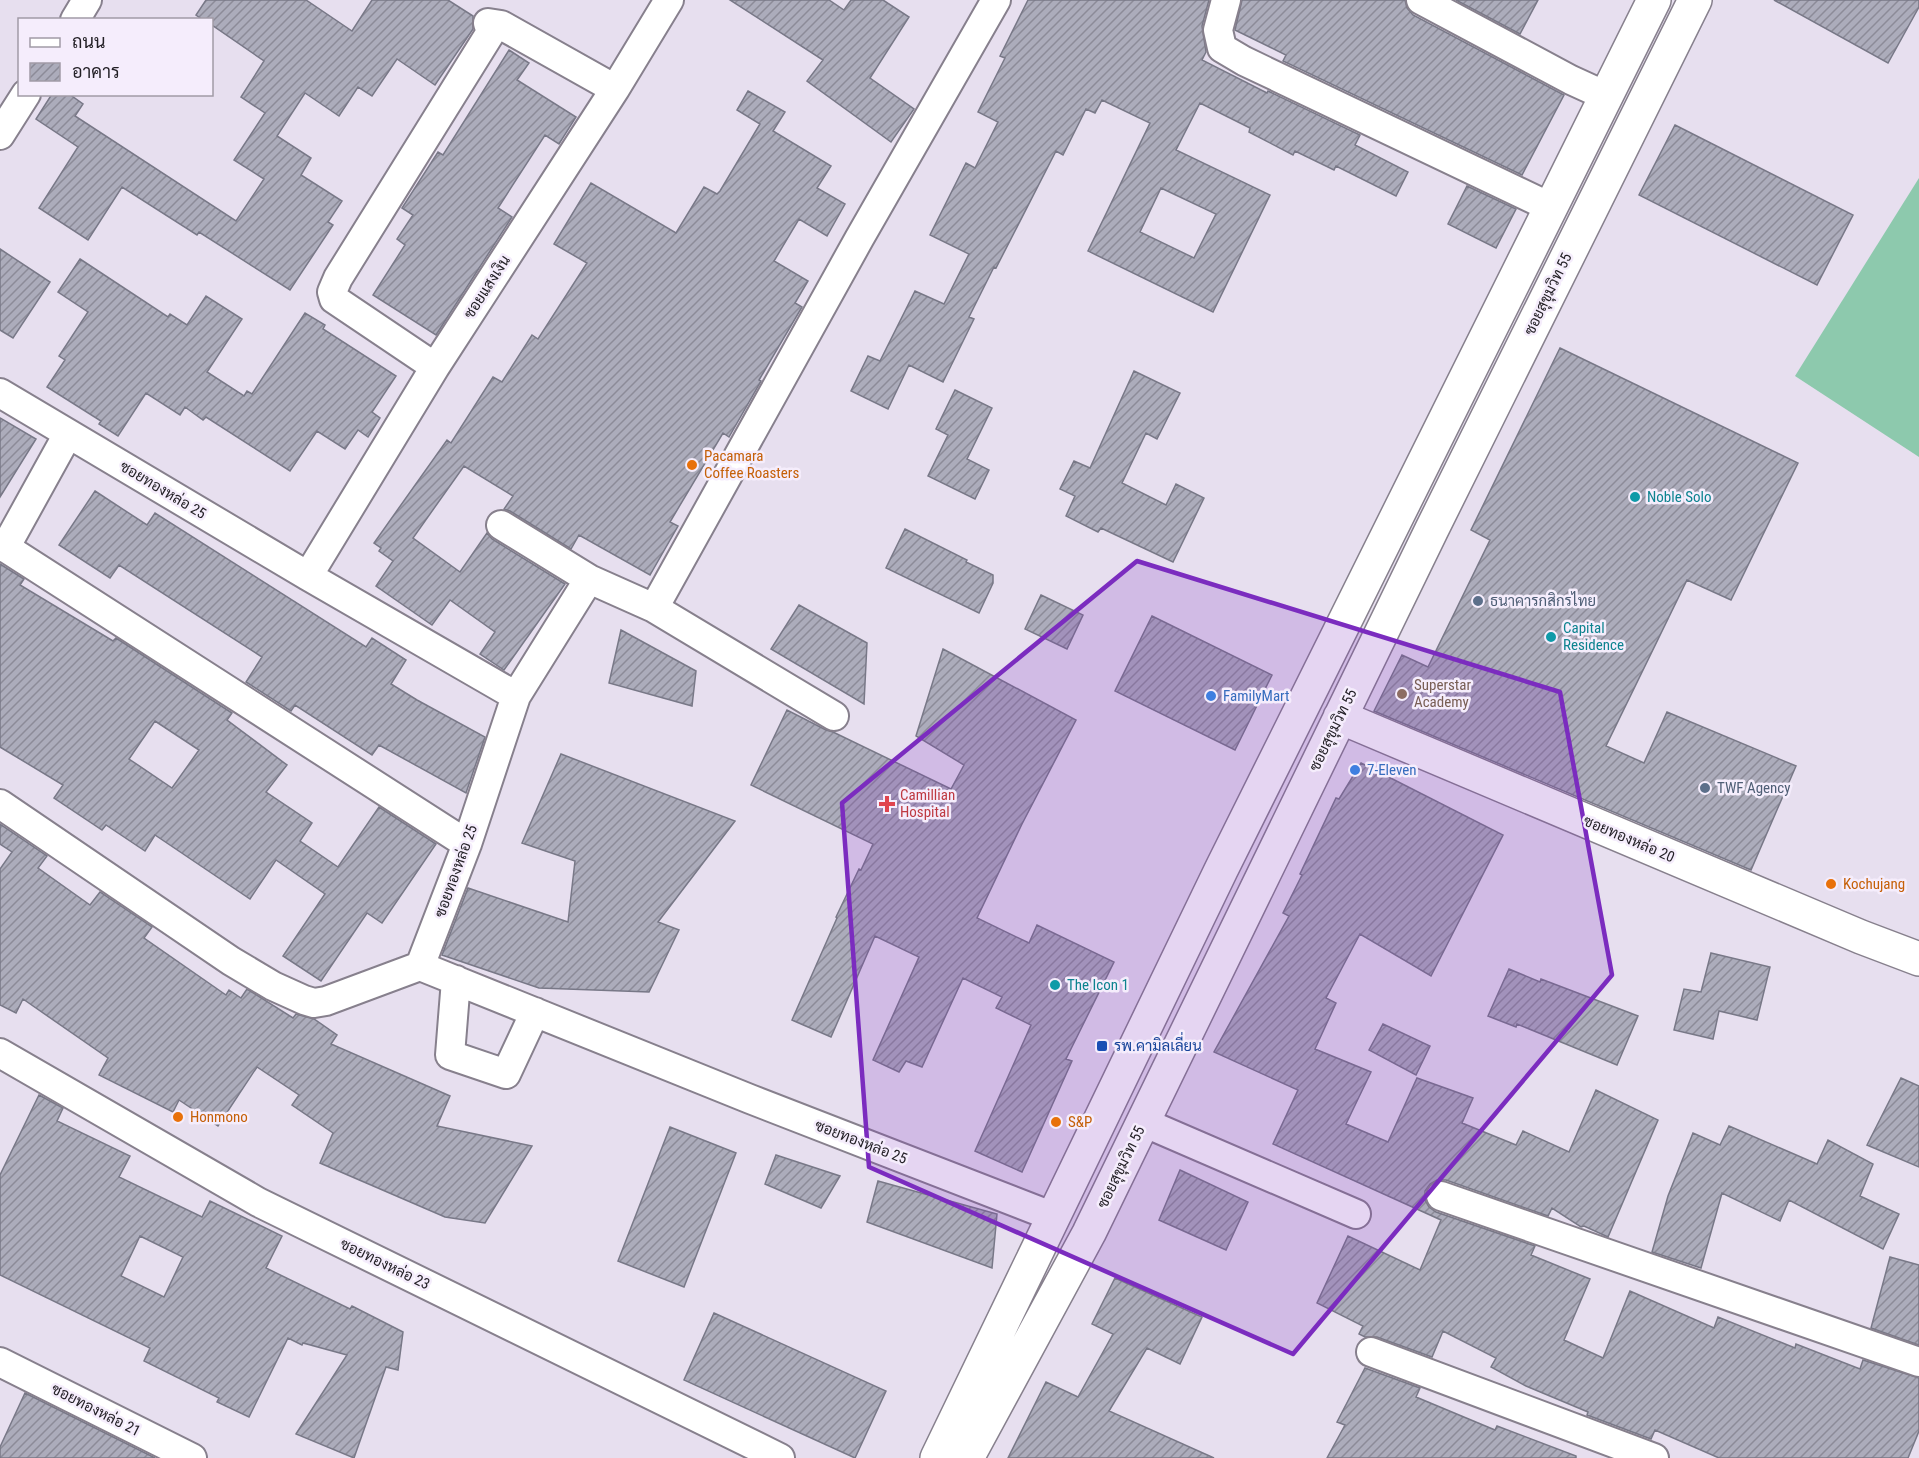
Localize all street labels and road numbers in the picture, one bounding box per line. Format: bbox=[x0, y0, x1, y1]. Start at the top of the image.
street label: ซอยสุขุมวิท 55 bbox=[1520, 250, 1577, 339]
street label: ซอยแสงเงิน bbox=[460, 252, 514, 322]
street label: ซอยทองหล่อ 25 bbox=[117, 456, 210, 523]
street label: ซอยสุขุมวิท 55 bbox=[1305, 686, 1362, 775]
street label: ซอยทองหล่อ 20 bbox=[1581, 811, 1678, 866]
street label: ซอยทองหล่อ 25 bbox=[430, 822, 481, 920]
street label: ซอยทองหล่อ 25 bbox=[812, 1115, 910, 1168]
street label: ซอยสุขุมวิท 55 bbox=[1093, 1123, 1150, 1212]
street label: ซอยทองหล่อ 23 bbox=[337, 1234, 433, 1293]
street label: ซอยทองหล่อ 21 bbox=[49, 1379, 144, 1440]

